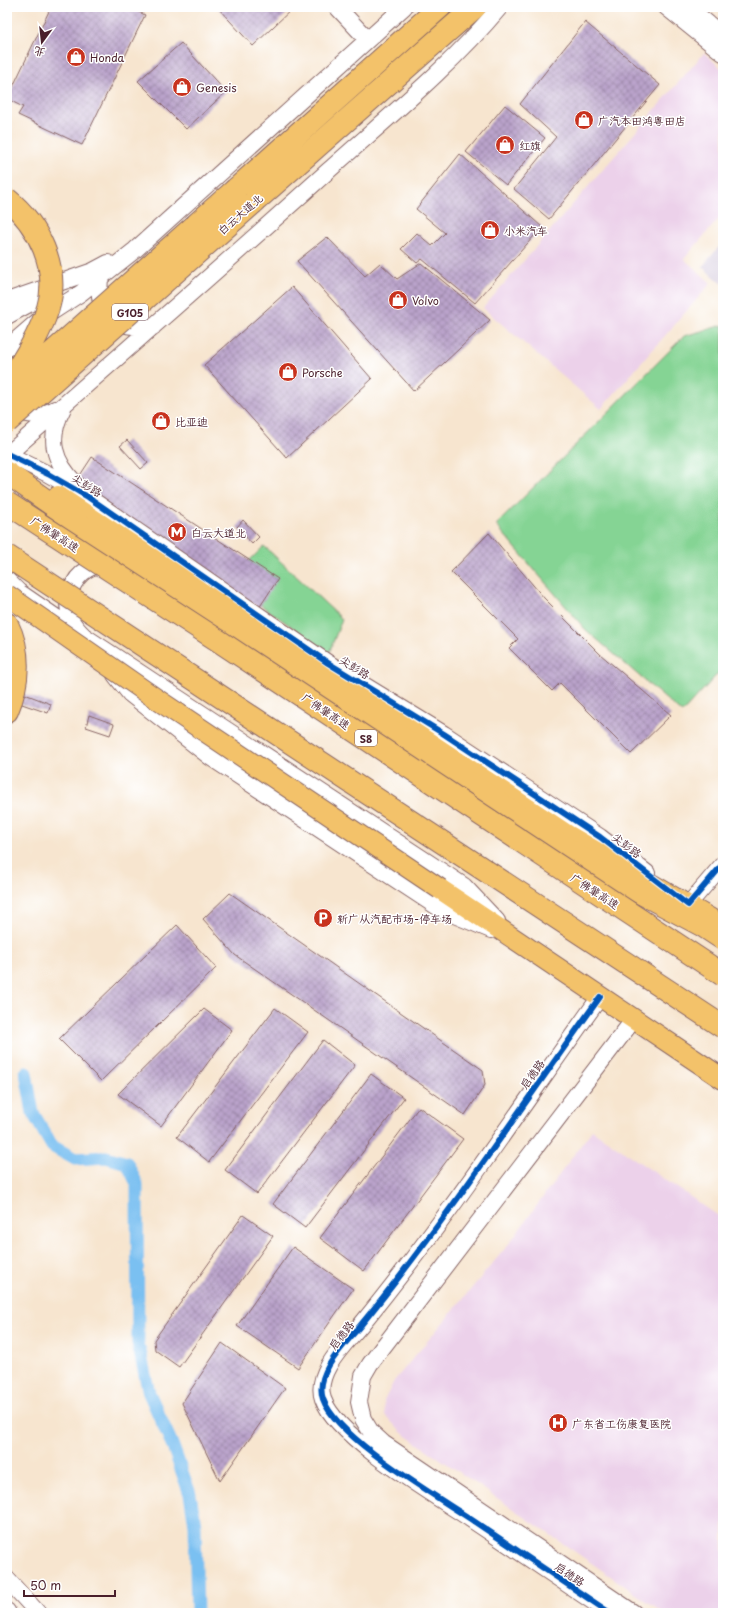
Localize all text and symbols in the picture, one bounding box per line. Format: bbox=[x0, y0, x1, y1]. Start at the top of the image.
north arrow bbox=[22, 22, 62, 62]
text: 北 bbox=[32, 43, 47, 62]
shop icon: Honda bbox=[65, 46, 87, 68]
place label: Honda bbox=[90, 49, 124, 66]
shop icon: Genesis bbox=[171, 76, 193, 98]
place label: Genesis bbox=[196, 79, 237, 96]
shop icon: 广汽本田鸿粤田店 bbox=[573, 109, 595, 131]
place label: 广汽本田鸿粤田店 bbox=[598, 112, 686, 129]
shop icon: 红旗 bbox=[494, 134, 516, 156]
place label: 红旗 bbox=[519, 137, 541, 154]
street label: 白云大道北 bbox=[214, 190, 266, 238]
shop icon: 小米汽车 bbox=[479, 219, 501, 241]
place label: 小米汽车 bbox=[504, 222, 548, 239]
shop icon: Volvo bbox=[387, 289, 409, 311]
place label: Volvo bbox=[412, 292, 439, 309]
road number: G105 bbox=[112, 304, 148, 320]
shop icon: Porsche bbox=[277, 361, 299, 383]
place label: Porsche bbox=[302, 364, 343, 381]
shop icon: 比亚迪 bbox=[150, 410, 172, 432]
place label: 比亚迪 bbox=[175, 413, 208, 430]
street label: 尖彭路 bbox=[68, 469, 106, 501]
street label: 广佛肇高速 bbox=[27, 512, 83, 556]
metro station icon: 白云大道北 bbox=[166, 521, 188, 543]
place label: 白云大道北 bbox=[191, 524, 246, 541]
street label: 尖彭路 bbox=[337, 651, 373, 683]
street label: 广佛肇高速 bbox=[298, 689, 354, 733]
road number: S8 bbox=[355, 730, 377, 746]
street label: 尖彭路 bbox=[609, 828, 645, 862]
street label: 广佛肇高速 bbox=[567, 869, 623, 913]
parking icon: 新广从汽配市场-停车场 bbox=[312, 907, 334, 929]
place label: 新广从汽配市场-停车场 bbox=[337, 910, 452, 927]
street label: 启德路 bbox=[515, 1056, 549, 1092]
street label: 启德路 bbox=[324, 1317, 358, 1353]
hospital icon: 广东省工伤康复医院 bbox=[547, 1412, 569, 1434]
place label: 广东省工伤康复医院 bbox=[572, 1415, 671, 1432]
street label: 启德路 bbox=[552, 1558, 588, 1590]
scale bar bbox=[24, 1572, 115, 1598]
text: 50 m bbox=[30, 1576, 61, 1594]

